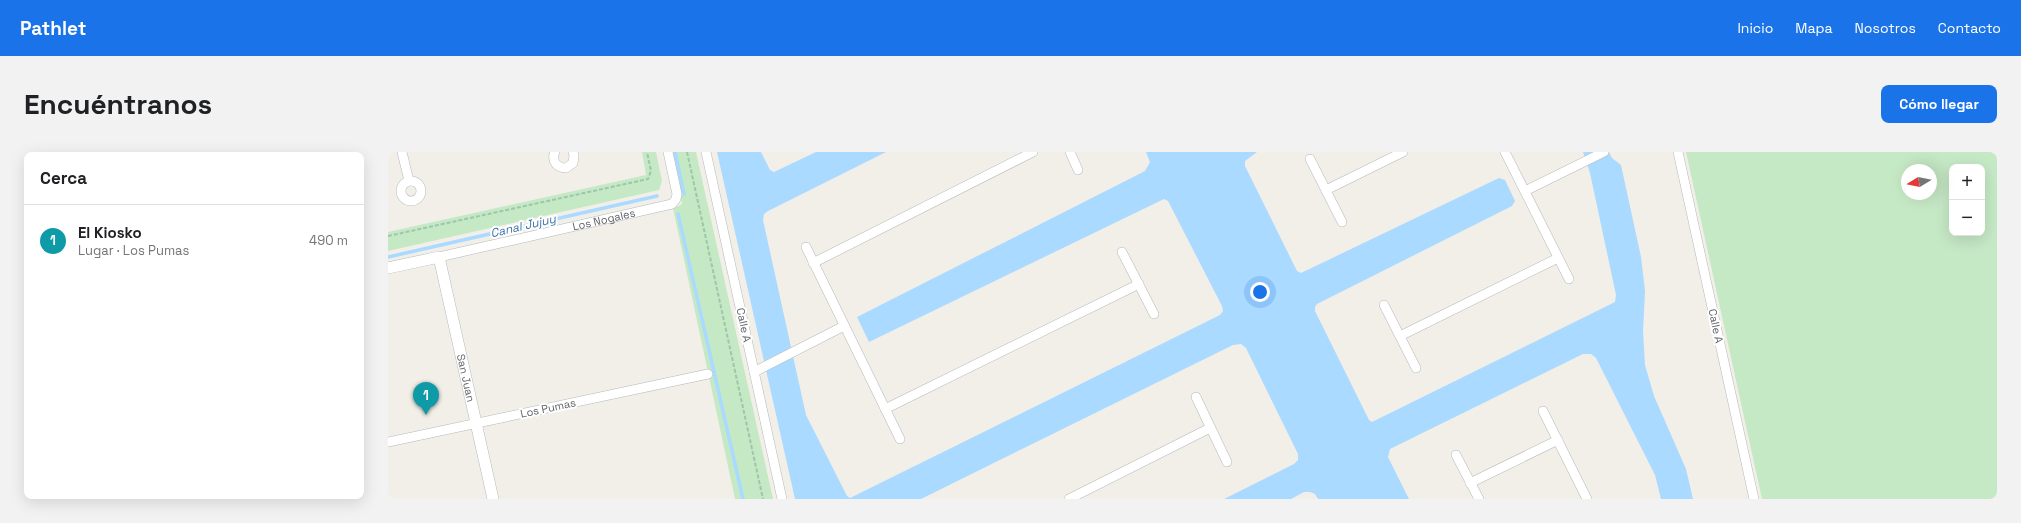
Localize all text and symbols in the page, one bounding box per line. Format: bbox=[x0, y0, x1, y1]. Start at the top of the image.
text: Pathlet bbox=[20, 16, 86, 41]
text: Inicio bbox=[1737, 19, 1773, 37]
text: Mapa bbox=[1795, 19, 1833, 37]
text: Nosotros bbox=[1855, 19, 1916, 37]
text: Contacto bbox=[1938, 19, 2001, 37]
button: Cómo llegar bbox=[1881, 85, 1997, 123]
text: Encuéntranos bbox=[24, 86, 212, 122]
north arrow bbox=[1901, 164, 1937, 200]
map controls bbox=[1949, 164, 1985, 236]
button: + bbox=[1949, 164, 1985, 200]
text: Cerca bbox=[40, 167, 87, 189]
button: − bbox=[1949, 200, 1985, 236]
street label: Los Nogales bbox=[571, 206, 637, 233]
water label: Canal Jujuy bbox=[489, 211, 558, 241]
text: El Kiosko bbox=[78, 223, 142, 242]
text: 1 bbox=[50, 232, 56, 249]
text: 490 m bbox=[309, 232, 348, 249]
text: Lugar · Los Pumas bbox=[78, 242, 189, 259]
your location bbox=[1250, 282, 1270, 302]
street label: Calle A bbox=[734, 306, 754, 344]
street label: Calle A bbox=[1706, 307, 1726, 345]
street label: San Juan bbox=[454, 353, 478, 403]
pin: 1 bbox=[413, 382, 439, 415]
street label: Los Pumas bbox=[519, 395, 577, 421]

